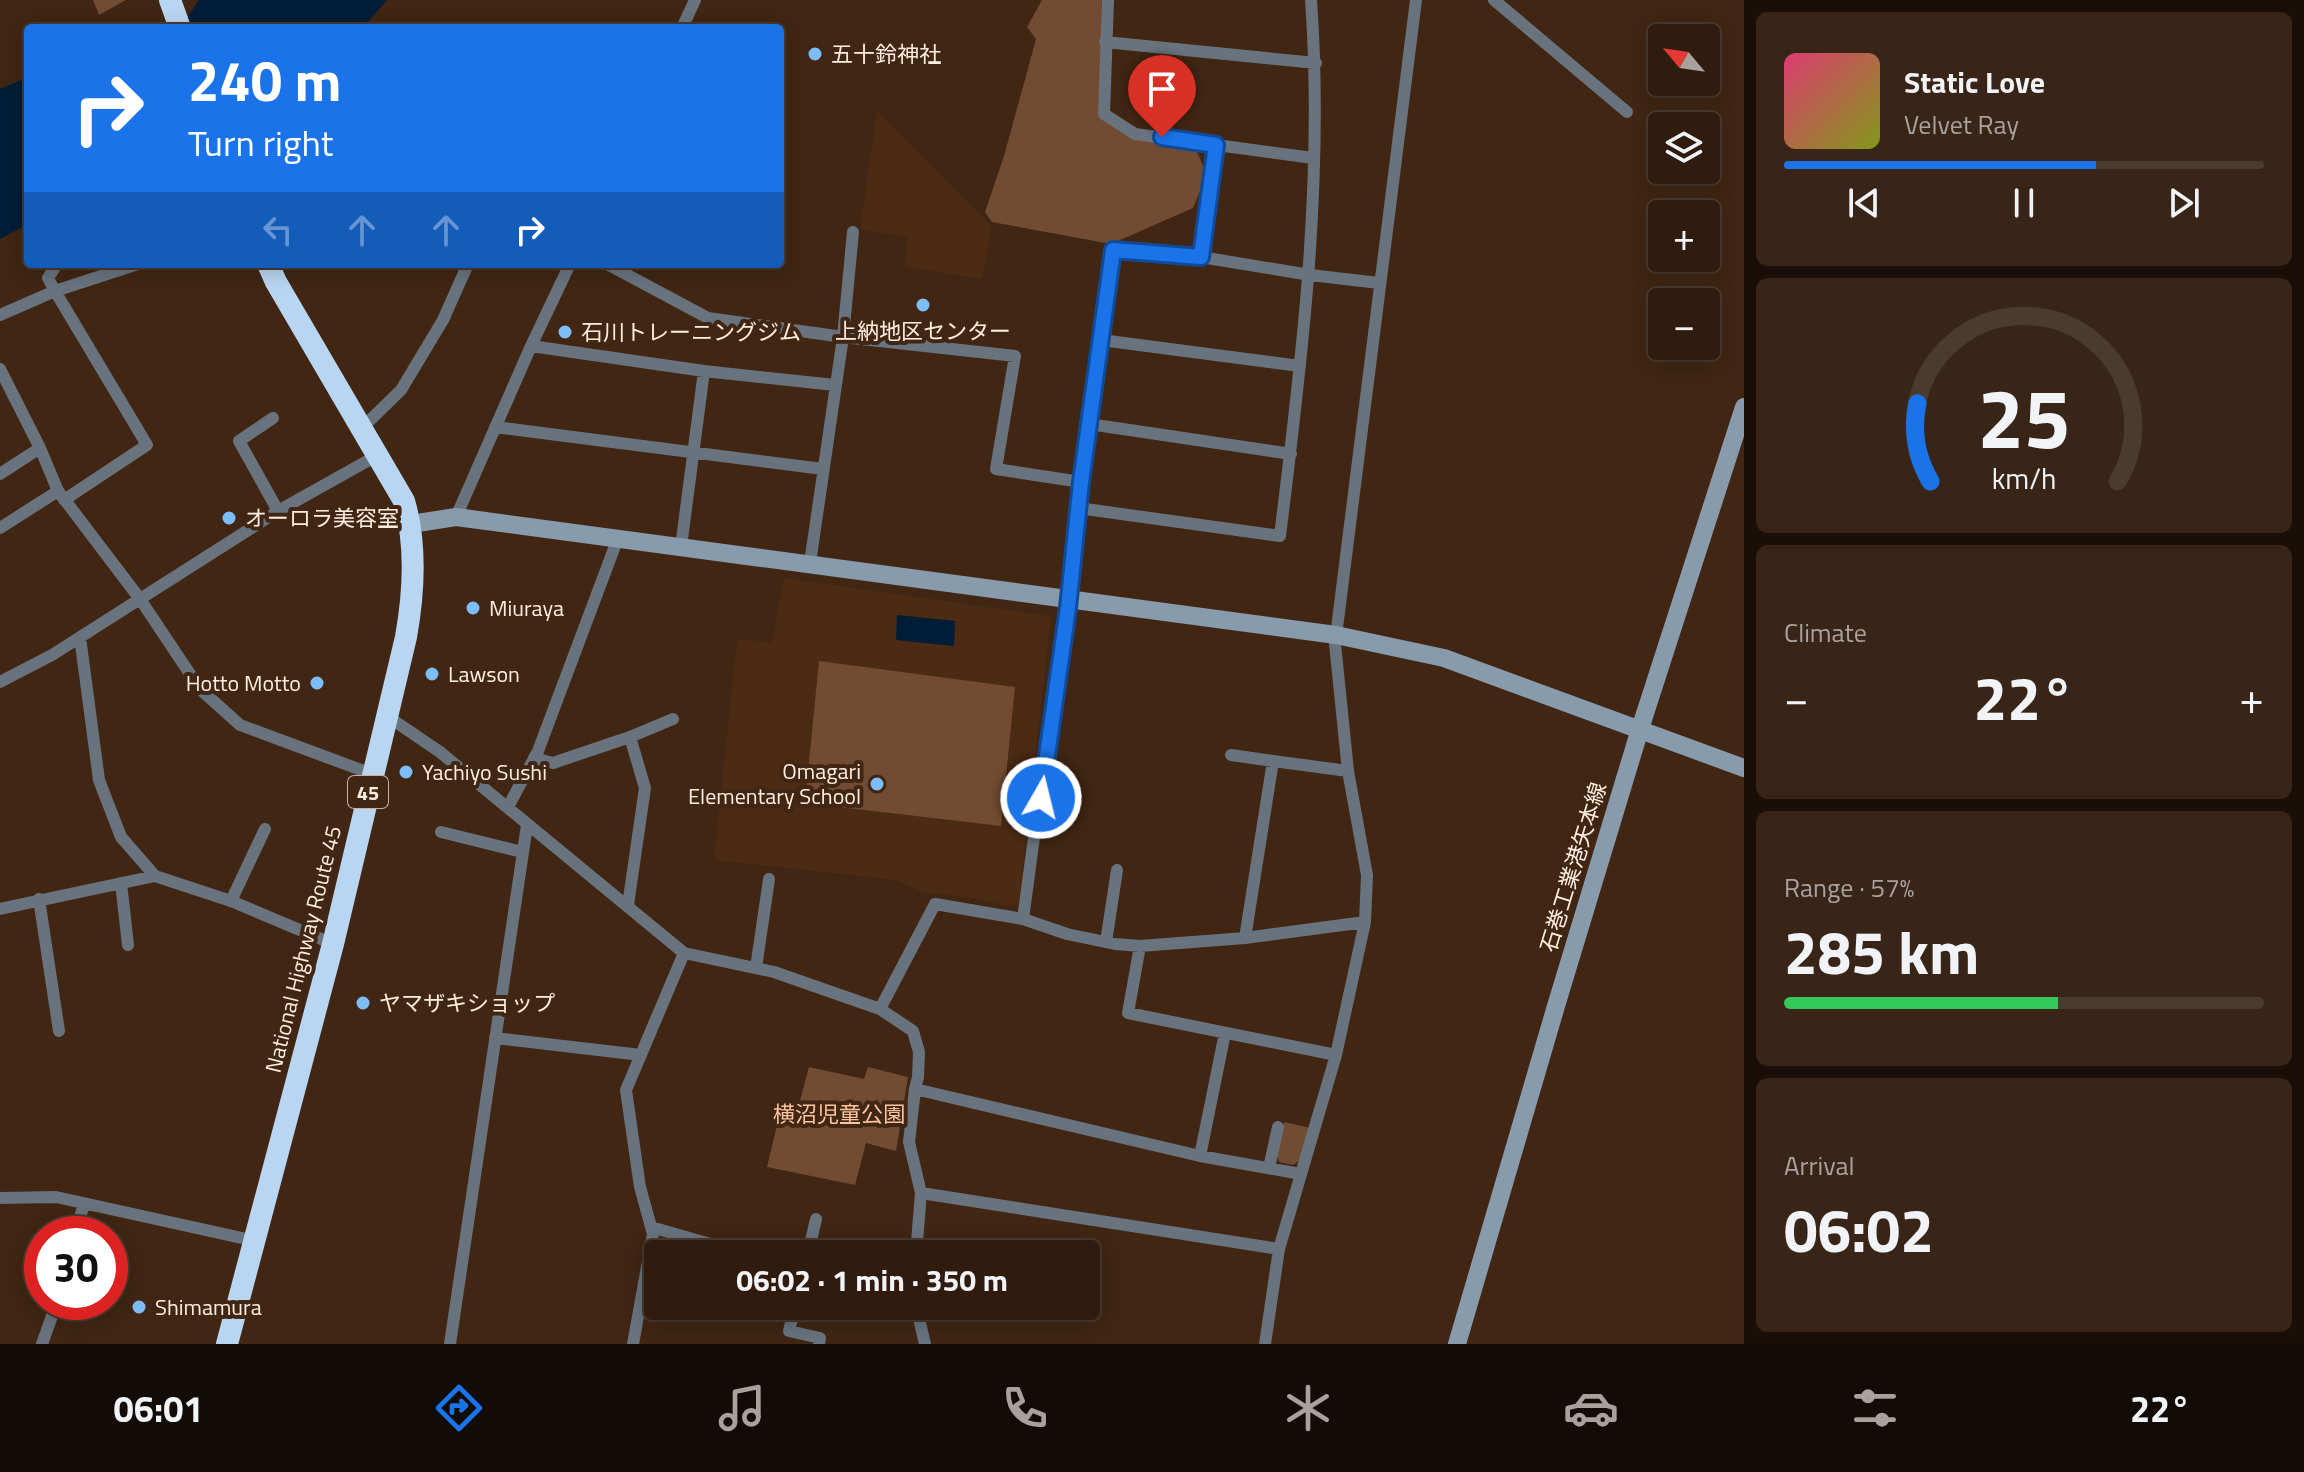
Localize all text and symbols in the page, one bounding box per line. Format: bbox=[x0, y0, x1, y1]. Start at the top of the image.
north arrow bbox=[1648, 24, 1720, 96]
map controls bbox=[1648, 24, 1720, 360]
place label: 五十鈴神社 bbox=[831, 37, 941, 71]
text: 240 m bbox=[188, 38, 341, 123]
marker: 五十鈴神社 bbox=[806, 45, 824, 63]
pin bbox=[1128, 55, 1196, 137]
icon: right bbox=[56, 56, 160, 160]
text: Static Love bbox=[1904, 59, 2045, 105]
icon: arrive bbox=[1140, 67, 1184, 111]
text: Velvet Ray bbox=[1904, 105, 2019, 144]
button: layers bbox=[1648, 112, 1720, 184]
text: Turn right bbox=[188, 115, 333, 170]
icon: previous bbox=[1842, 181, 1886, 225]
icon: pause bbox=[2002, 181, 2046, 225]
icon: next bbox=[2162, 181, 2206, 225]
button: + bbox=[1648, 200, 1720, 272]
icon: left bbox=[256, 208, 300, 252]
icon: ahead bbox=[340, 208, 384, 252]
icon: ahead bbox=[424, 208, 468, 252]
icon: right bbox=[508, 208, 552, 252]
button: − bbox=[1648, 288, 1720, 360]
marker: 上納地区センター bbox=[914, 296, 932, 314]
place label: 上納地区センター bbox=[835, 314, 1011, 348]
place label: 石川トレーニングジム bbox=[581, 315, 801, 349]
marker: 石川トレーニングジム bbox=[556, 323, 574, 341]
text: 25 bbox=[1977, 353, 2071, 479]
text: km/h bbox=[1992, 457, 2056, 500]
place label: オーロラ美容室 bbox=[245, 501, 399, 535]
marker: オーロラ美容室 bbox=[220, 509, 238, 527]
place label: Miuraya bbox=[489, 591, 564, 625]
marker: Miuraya bbox=[464, 599, 482, 617]
text: Climate bbox=[1784, 613, 1867, 652]
text: 22° bbox=[1974, 652, 2074, 743]
place label: Lawson bbox=[448, 657, 520, 691]
text: − bbox=[1784, 664, 1809, 731]
text: + bbox=[2239, 664, 2264, 731]
marker: Lawson bbox=[423, 665, 441, 683]
place label: Hotto Motto bbox=[186, 666, 301, 700]
marker: Hotto Motto bbox=[308, 674, 326, 692]
place label: Omagari Elementary School bbox=[688, 754, 861, 813]
place label: Yachiyo Sushi bbox=[422, 755, 547, 789]
position arrow bbox=[999, 756, 1083, 840]
marker: Yachiyo Sushi bbox=[397, 763, 415, 781]
marker: Omagari Elementary School bbox=[868, 775, 886, 793]
road number: 45 bbox=[348, 776, 388, 808]
street label: 石巻工業港矢本線 bbox=[1531, 778, 1615, 956]
street label: National Highway Route 45 bbox=[256, 822, 350, 1076]
text: Range · 57% bbox=[1784, 868, 1914, 907]
text: 285 km bbox=[1784, 906, 1979, 997]
place label: ヤマザキショップ bbox=[379, 986, 555, 1020]
marker: ヤマザキショップ bbox=[354, 994, 372, 1012]
park label: 横沼児童公園 bbox=[773, 1097, 905, 1131]
text: Arrival bbox=[1784, 1146, 1855, 1185]
text: 06:02 bbox=[1784, 1184, 1934, 1275]
speed limit sign: 30 bbox=[24, 1216, 128, 1320]
text: 06:02 · 1 min · 350 m bbox=[736, 1257, 1008, 1303]
place label: Shimamura bbox=[155, 1290, 262, 1324]
marker: Shimamura bbox=[130, 1298, 148, 1316]
icon: directions bbox=[431, 1380, 487, 1436]
icon: music bbox=[714, 1380, 770, 1436]
icon: phone bbox=[997, 1380, 1053, 1436]
icon: climate bbox=[1280, 1380, 1336, 1436]
icon: car bbox=[1563, 1380, 1619, 1436]
icon: filters bbox=[1847, 1380, 1903, 1436]
text: 06:01 bbox=[114, 1381, 203, 1436]
text: 22° bbox=[2130, 1381, 2190, 1436]

